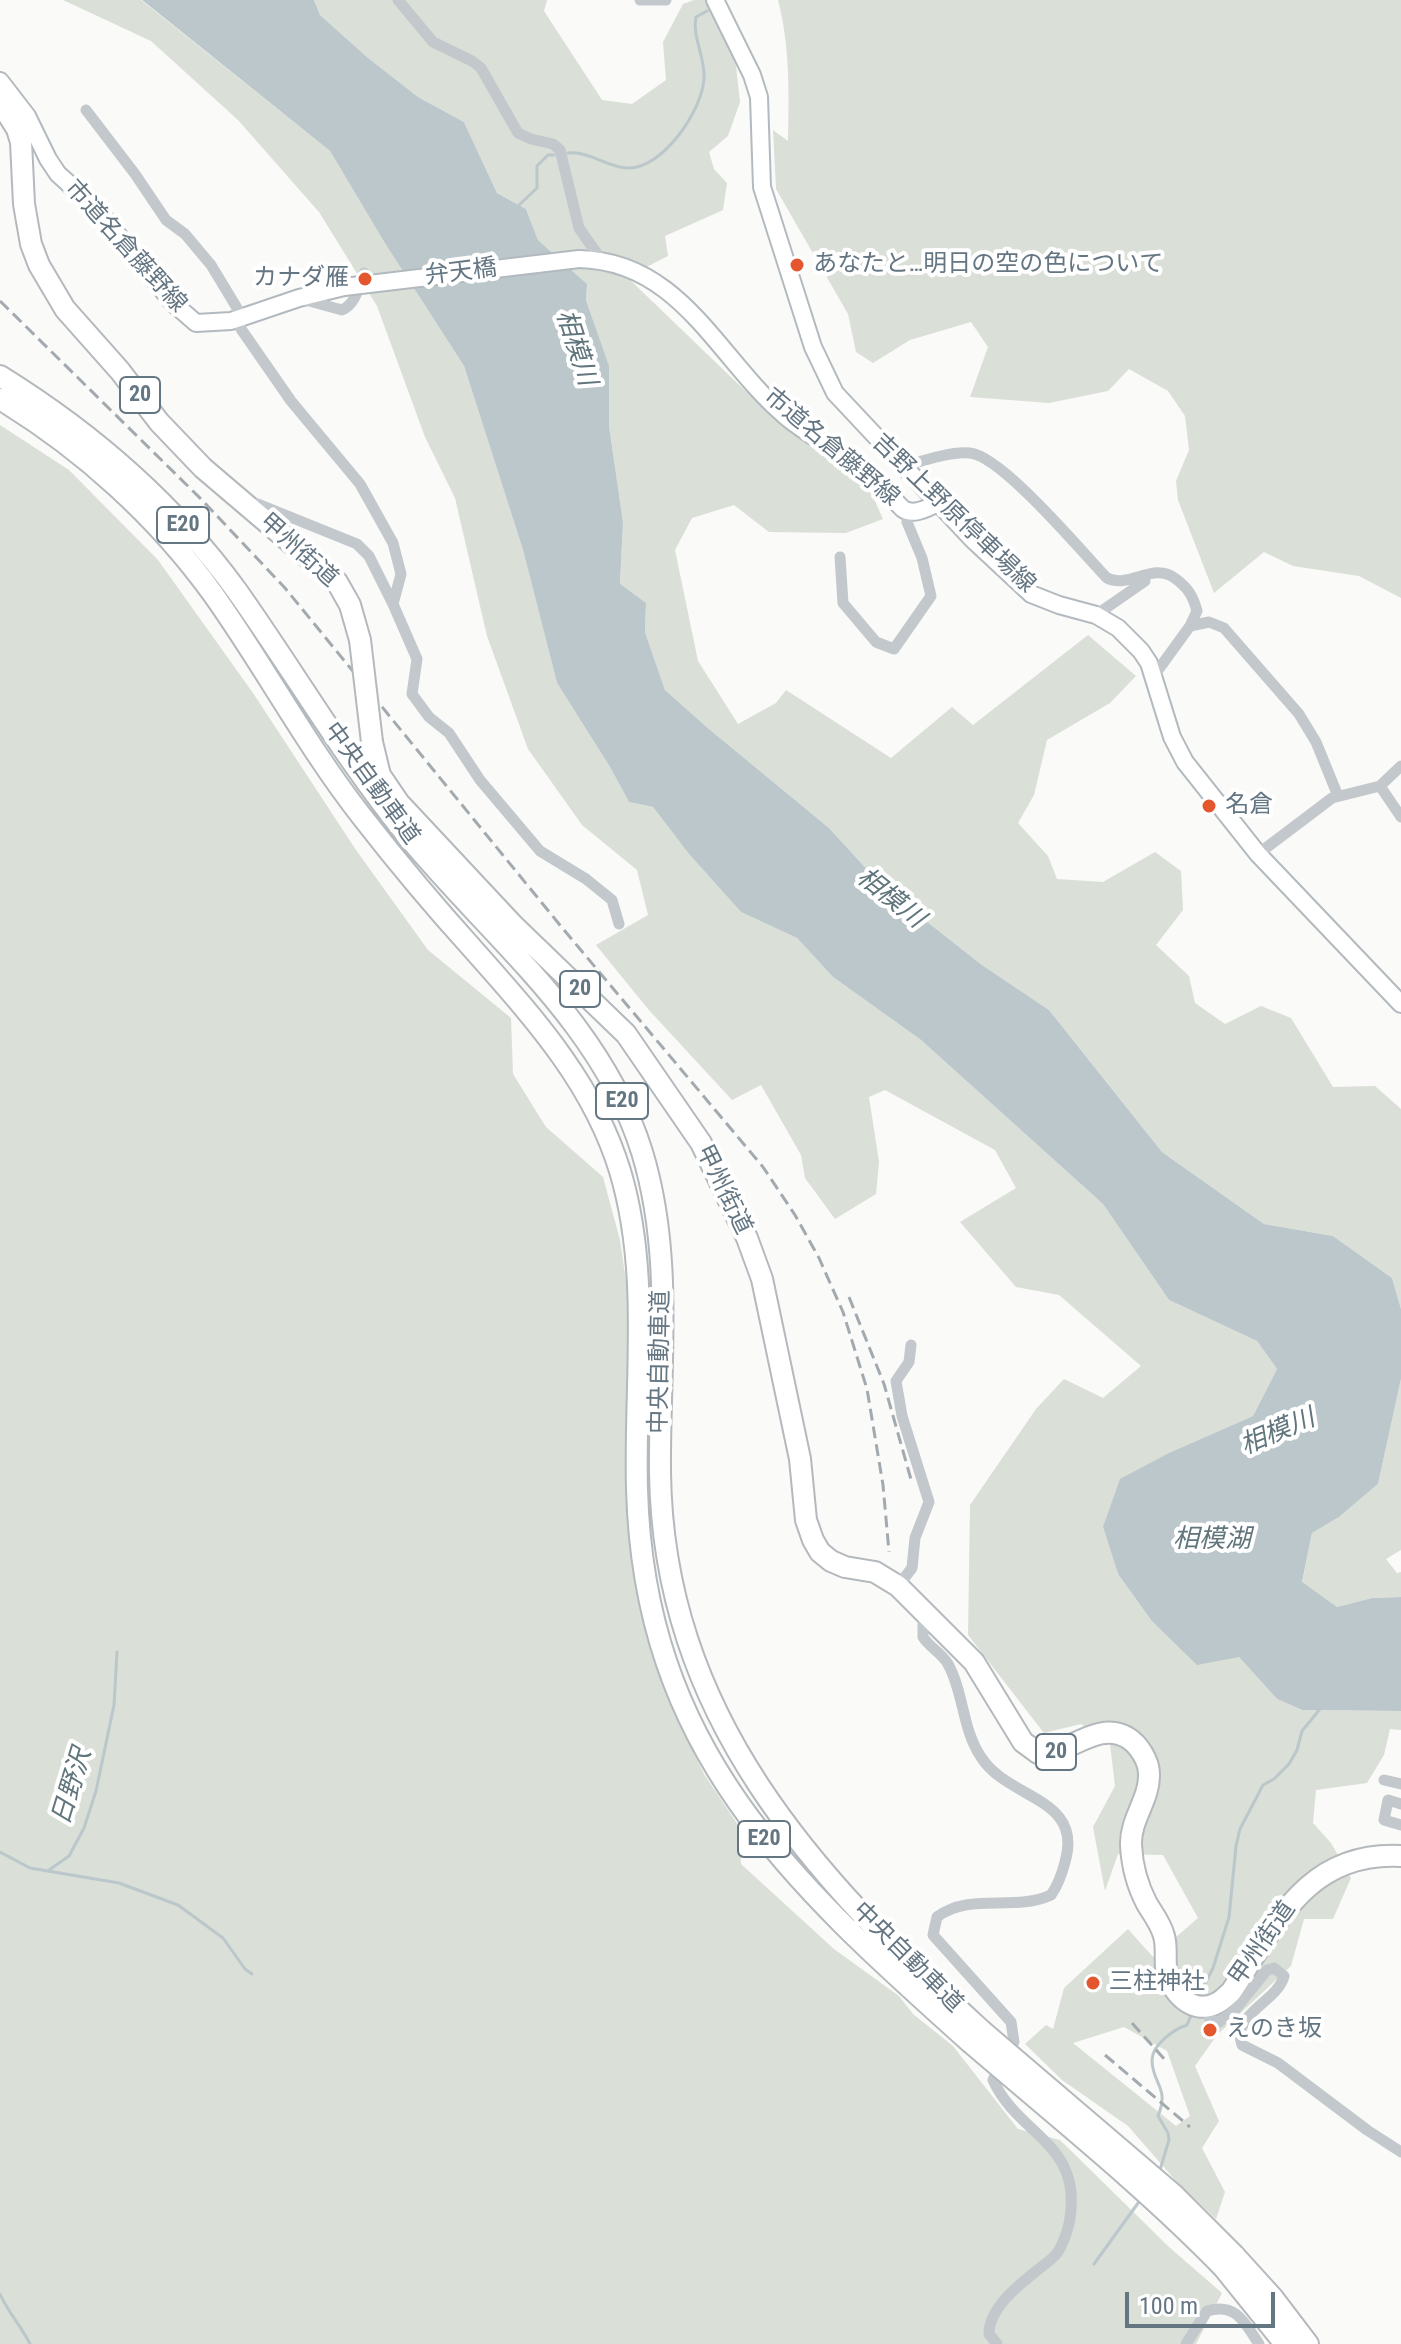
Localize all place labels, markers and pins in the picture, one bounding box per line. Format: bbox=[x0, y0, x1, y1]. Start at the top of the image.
place label: あなたと…明日の空の色について bbox=[813, 251, 1163, 279]
marker: あなたと…明日の空の色について bbox=[788, 256, 806, 274]
place label: カナダ雁 bbox=[253, 265, 349, 293]
marker: カナダ雁 bbox=[356, 270, 374, 288]
place label: 名倉 bbox=[1225, 792, 1273, 820]
marker: 名倉 bbox=[1200, 797, 1218, 815]
place label: 三柱神社 bbox=[1109, 1969, 1205, 1997]
marker: 三柱神社 bbox=[1084, 1974, 1102, 1992]
place label: えのき坂 bbox=[1226, 2016, 1322, 2044]
marker: えのき坂 bbox=[1201, 2021, 1219, 2039]

